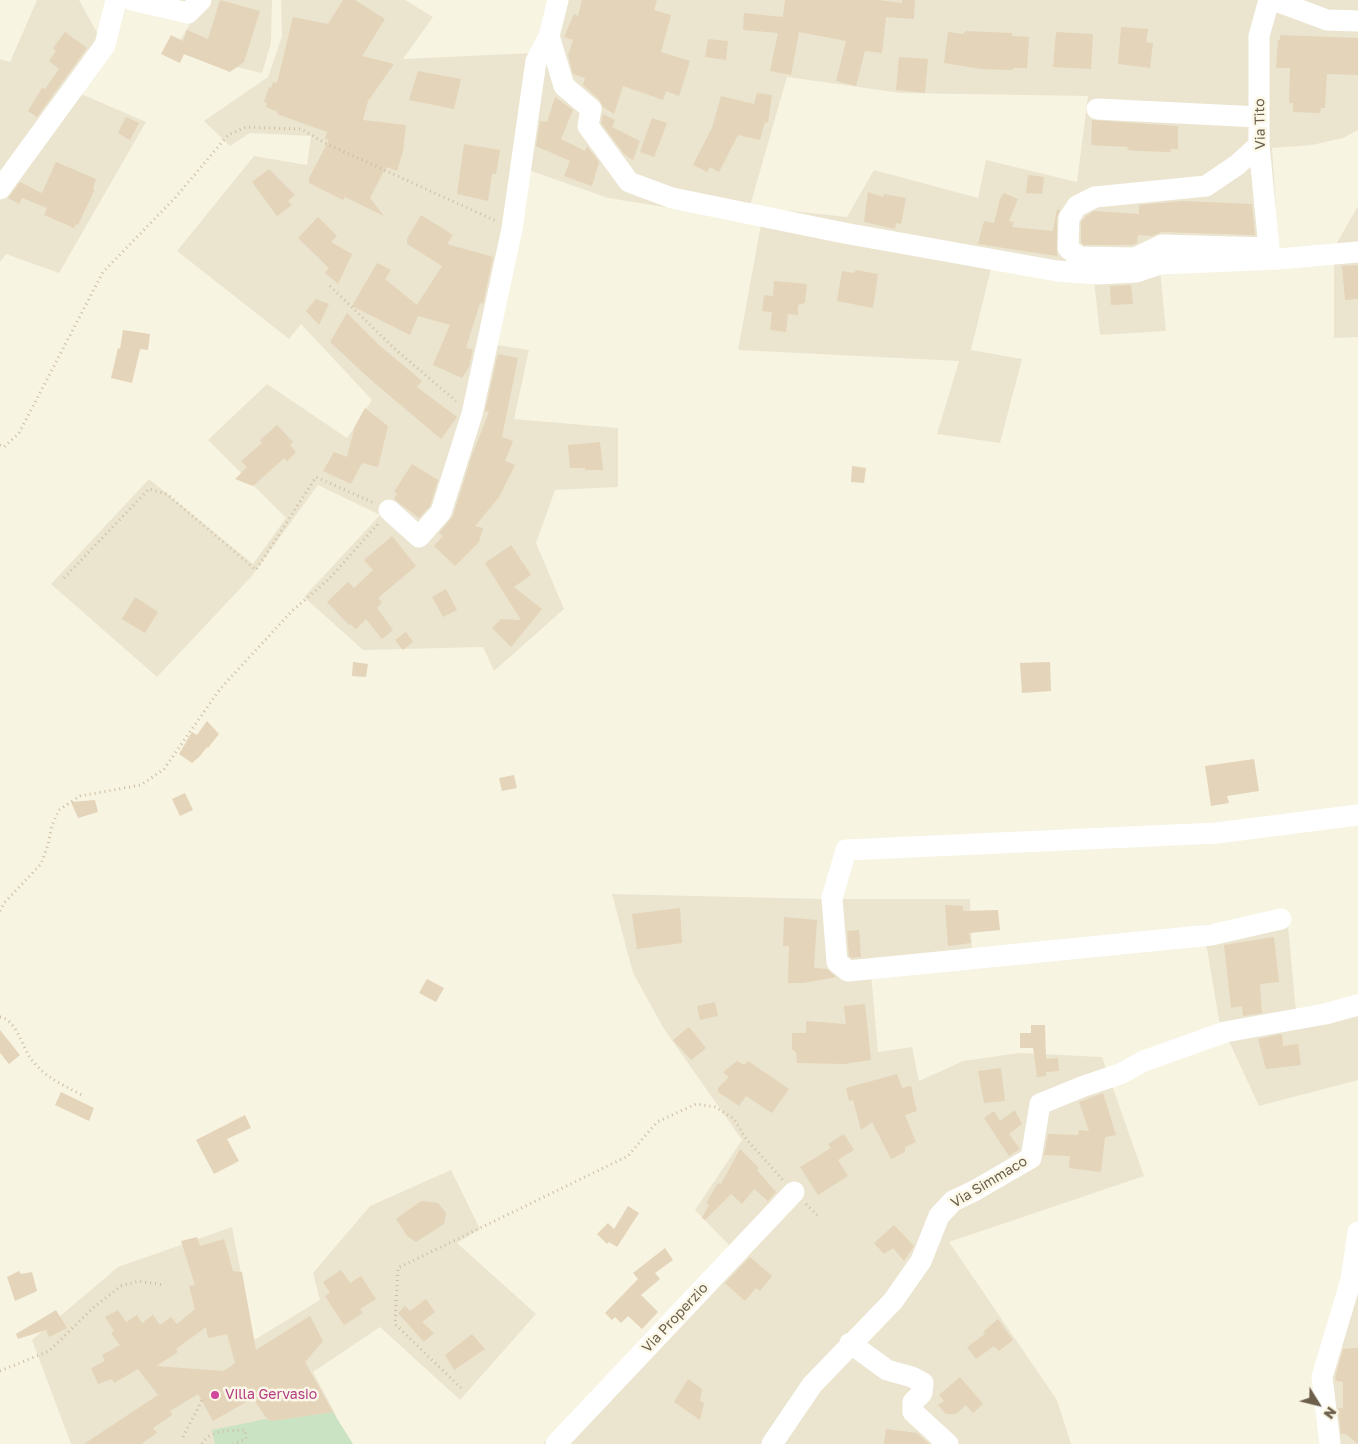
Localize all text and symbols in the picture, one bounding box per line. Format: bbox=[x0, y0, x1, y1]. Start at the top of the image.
street label: Via Tito bbox=[1251, 98, 1269, 150]
street label: Via Simmaco bbox=[948, 1153, 1030, 1211]
street label: Via Properzio bbox=[638, 1280, 712, 1356]
north arrow bbox=[1293, 1379, 1343, 1429]
place label: Villa Gervasio bbox=[225, 1387, 317, 1403]
marker: Villa Gervasio bbox=[209, 1389, 221, 1401]
text: N bbox=[1321, 1404, 1341, 1422]

